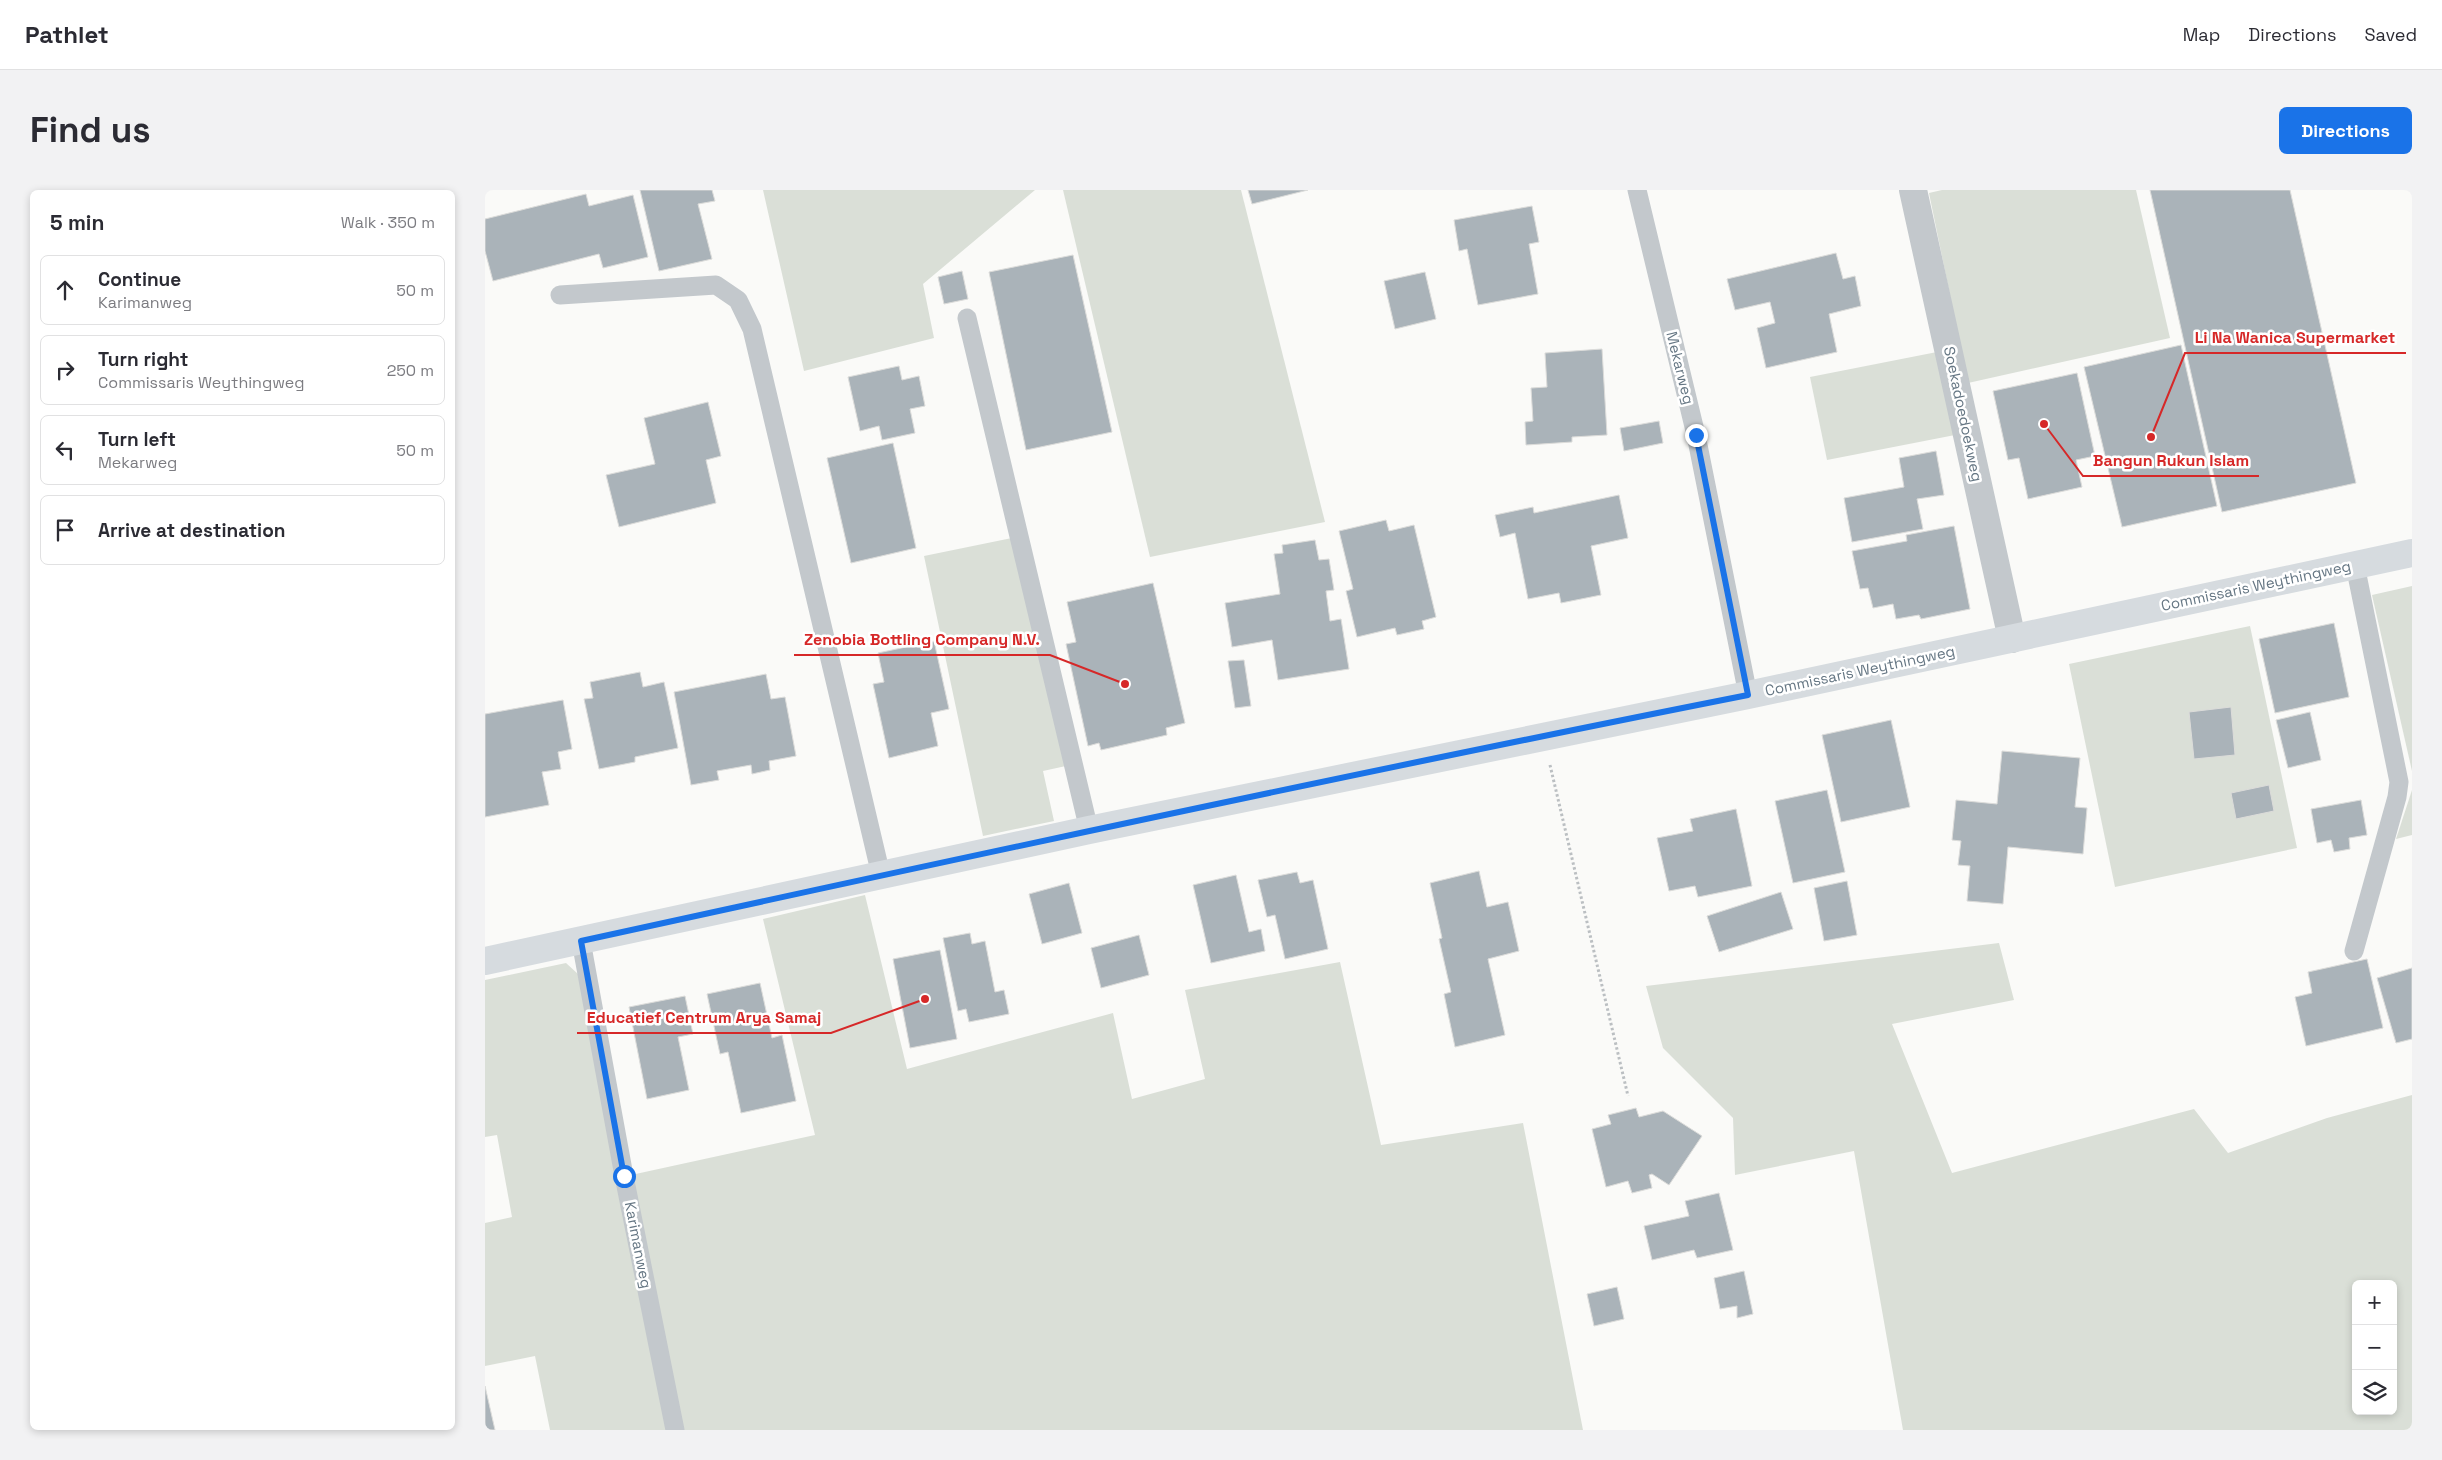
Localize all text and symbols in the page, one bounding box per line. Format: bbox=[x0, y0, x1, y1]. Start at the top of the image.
text: Pathlet bbox=[25, 19, 109, 50]
text: Map bbox=[2183, 23, 2220, 46]
text: Directions bbox=[2248, 23, 2337, 46]
text: Saved bbox=[2365, 23, 2417, 46]
button: Directions bbox=[2279, 107, 2412, 154]
text: Find us bbox=[30, 108, 151, 152]
text: 5 min bbox=[50, 209, 104, 236]
text: Walk · 350 m bbox=[341, 212, 435, 233]
text: Continue bbox=[98, 267, 181, 292]
icon: ahead bbox=[51, 276, 79, 304]
text: 50 m bbox=[396, 280, 434, 301]
text: Karimanweg bbox=[98, 292, 192, 313]
callout: Li Na Wanica Supermarket bbox=[2185, 322, 2406, 353]
text: Li Na Wanica Supermarket bbox=[2195, 327, 2395, 348]
street label: Mekarweg bbox=[1662, 329, 1699, 406]
street label: Soekadoedoekweg bbox=[1940, 345, 1987, 483]
text: Turn right bbox=[98, 347, 188, 372]
icon: right bbox=[51, 356, 79, 384]
text: 250 m bbox=[387, 360, 434, 381]
text: Commissaris Weythingweg bbox=[98, 372, 305, 393]
route end bbox=[1685, 424, 1708, 447]
text: Turn left bbox=[98, 427, 176, 452]
icon: left bbox=[51, 436, 79, 464]
text: 50 m bbox=[396, 440, 434, 461]
callout: Bangun Rukun Islam bbox=[2083, 445, 2259, 476]
text: Bangun Rukun Islam bbox=[2093, 450, 2249, 471]
text: Mekarweg bbox=[98, 452, 177, 473]
icon: arrive bbox=[51, 516, 79, 544]
text: Arrive at destination bbox=[98, 518, 286, 543]
street label: Commissaris Weythingweg bbox=[2159, 556, 2353, 615]
callout: Zenobia Bottling Company N.V. bbox=[794, 624, 1050, 655]
text: Zenobia Bottling Company N.V. bbox=[804, 629, 1040, 650]
street label: Commissaris Weythingweg bbox=[1763, 641, 1957, 700]
callout: Educatief Centrum Arya Samaj bbox=[577, 1002, 831, 1033]
text: Educatief Centrum Arya Samaj bbox=[587, 1007, 821, 1028]
route start bbox=[613, 1165, 636, 1188]
street label: Karimanweg bbox=[621, 1200, 656, 1290]
map controls bbox=[2352, 1280, 2397, 1415]
button: + bbox=[2352, 1280, 2397, 1325]
button: − bbox=[2352, 1325, 2397, 1370]
button: layers bbox=[2352, 1370, 2397, 1415]

